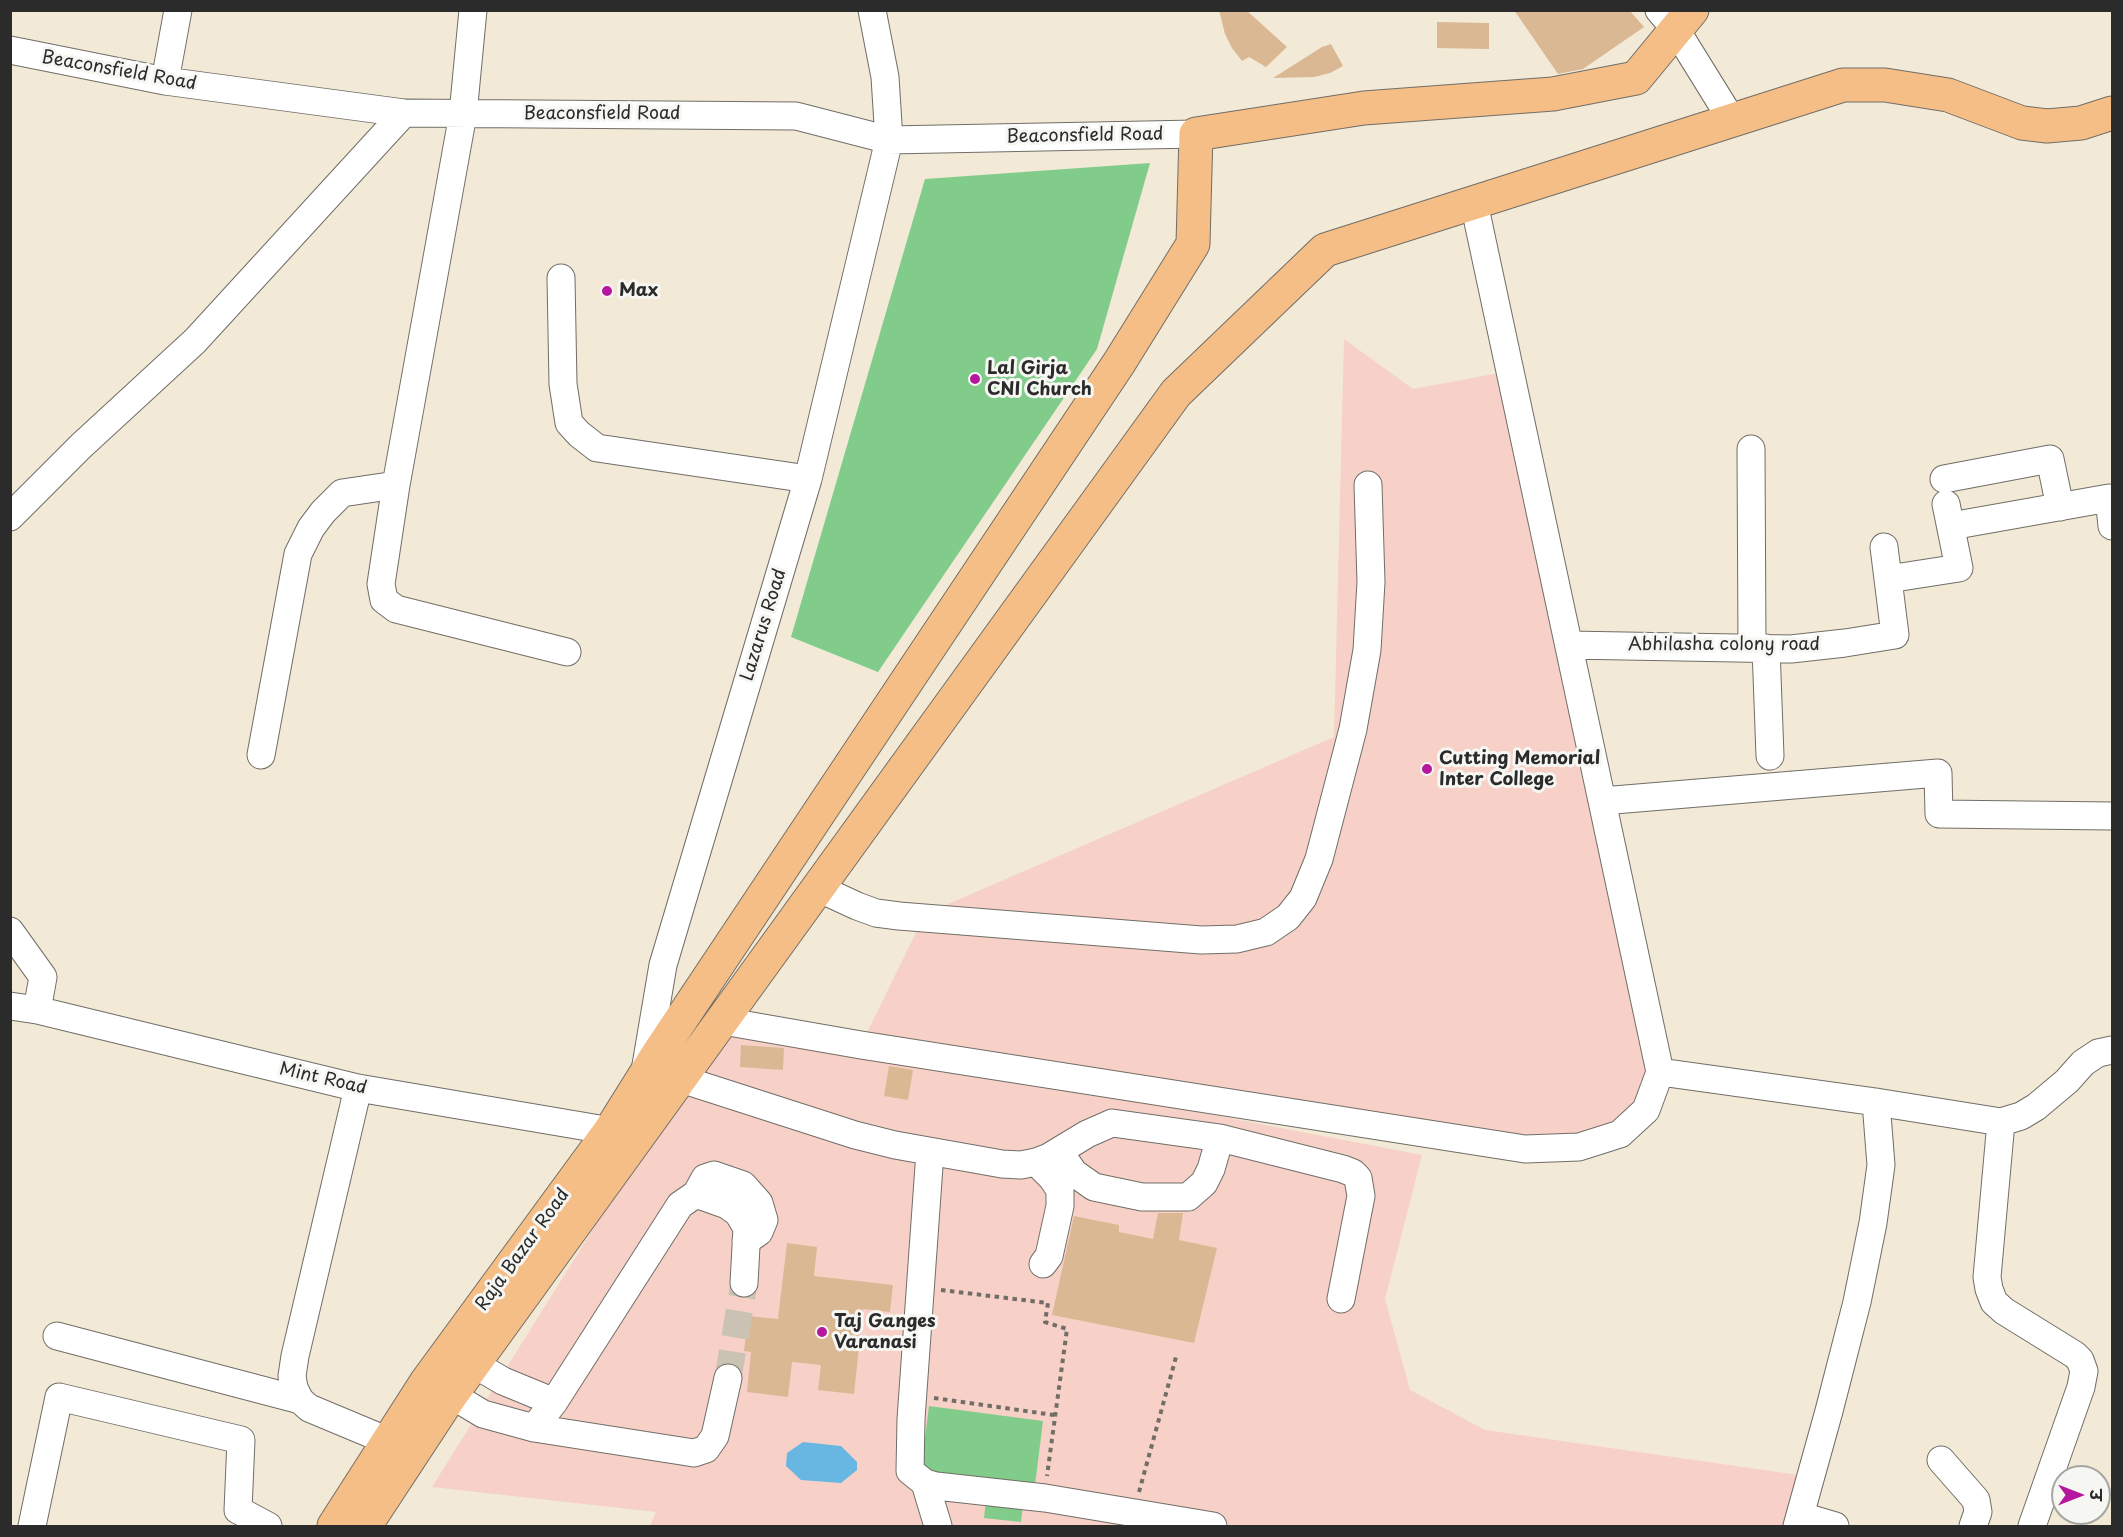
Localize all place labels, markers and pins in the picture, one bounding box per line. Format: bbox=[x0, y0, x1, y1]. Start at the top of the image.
place label: Max bbox=[619, 280, 658, 302]
marker: Max bbox=[600, 284, 614, 298]
place label: Lal Girja CNI Church bbox=[987, 358, 1092, 400]
marker: Lal Girja CNI Church bbox=[968, 372, 982, 386]
place label: Cutting Memorial Inter College bbox=[1439, 748, 1600, 790]
marker: Cutting Memorial Inter College bbox=[1420, 762, 1434, 776]
place label: Taj Ganges Varanasi bbox=[834, 1311, 936, 1354]
marker: Taj Ganges Varanasi bbox=[815, 1325, 829, 1339]

